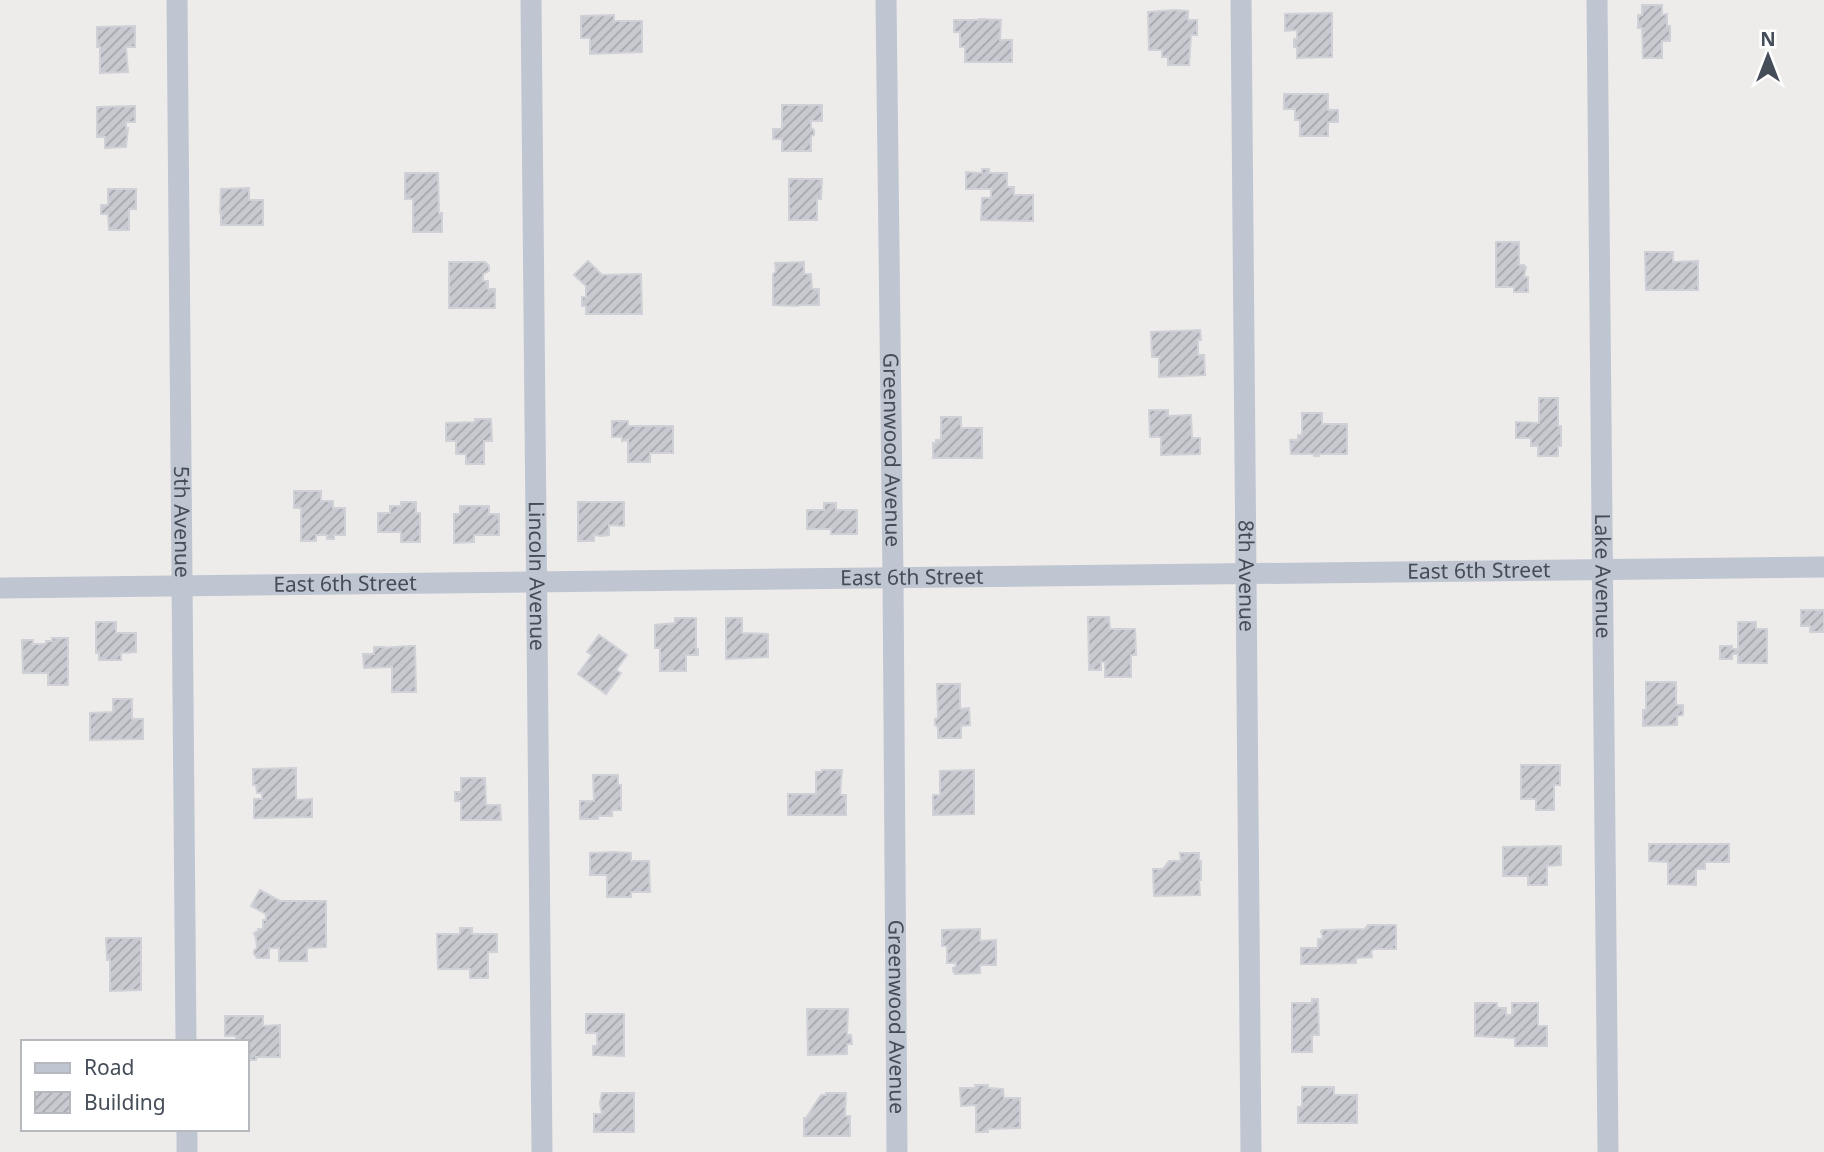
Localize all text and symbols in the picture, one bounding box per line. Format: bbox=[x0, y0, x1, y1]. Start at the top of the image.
north arrow bbox=[1733, 21, 1803, 91]
text: N bbox=[1760, 26, 1776, 52]
street label: Greenwood Avenue bbox=[877, 353, 908, 547]
street label: 5th Avenue bbox=[168, 466, 197, 578]
street label: Lincoln Avenue bbox=[523, 501, 552, 651]
street label: Lake Avenue bbox=[1589, 513, 1618, 639]
street label: 8th Avenue bbox=[1233, 520, 1261, 632]
street label: East 6th Street bbox=[1407, 555, 1551, 585]
street label: East 6th Street bbox=[840, 562, 984, 591]
street label: East 6th Street bbox=[273, 568, 417, 598]
street label: Greenwood Avenue bbox=[882, 920, 912, 1114]
legend bbox=[21, 1040, 248, 1131]
text: Road bbox=[84, 1053, 134, 1081]
text: Building bbox=[84, 1088, 166, 1116]

